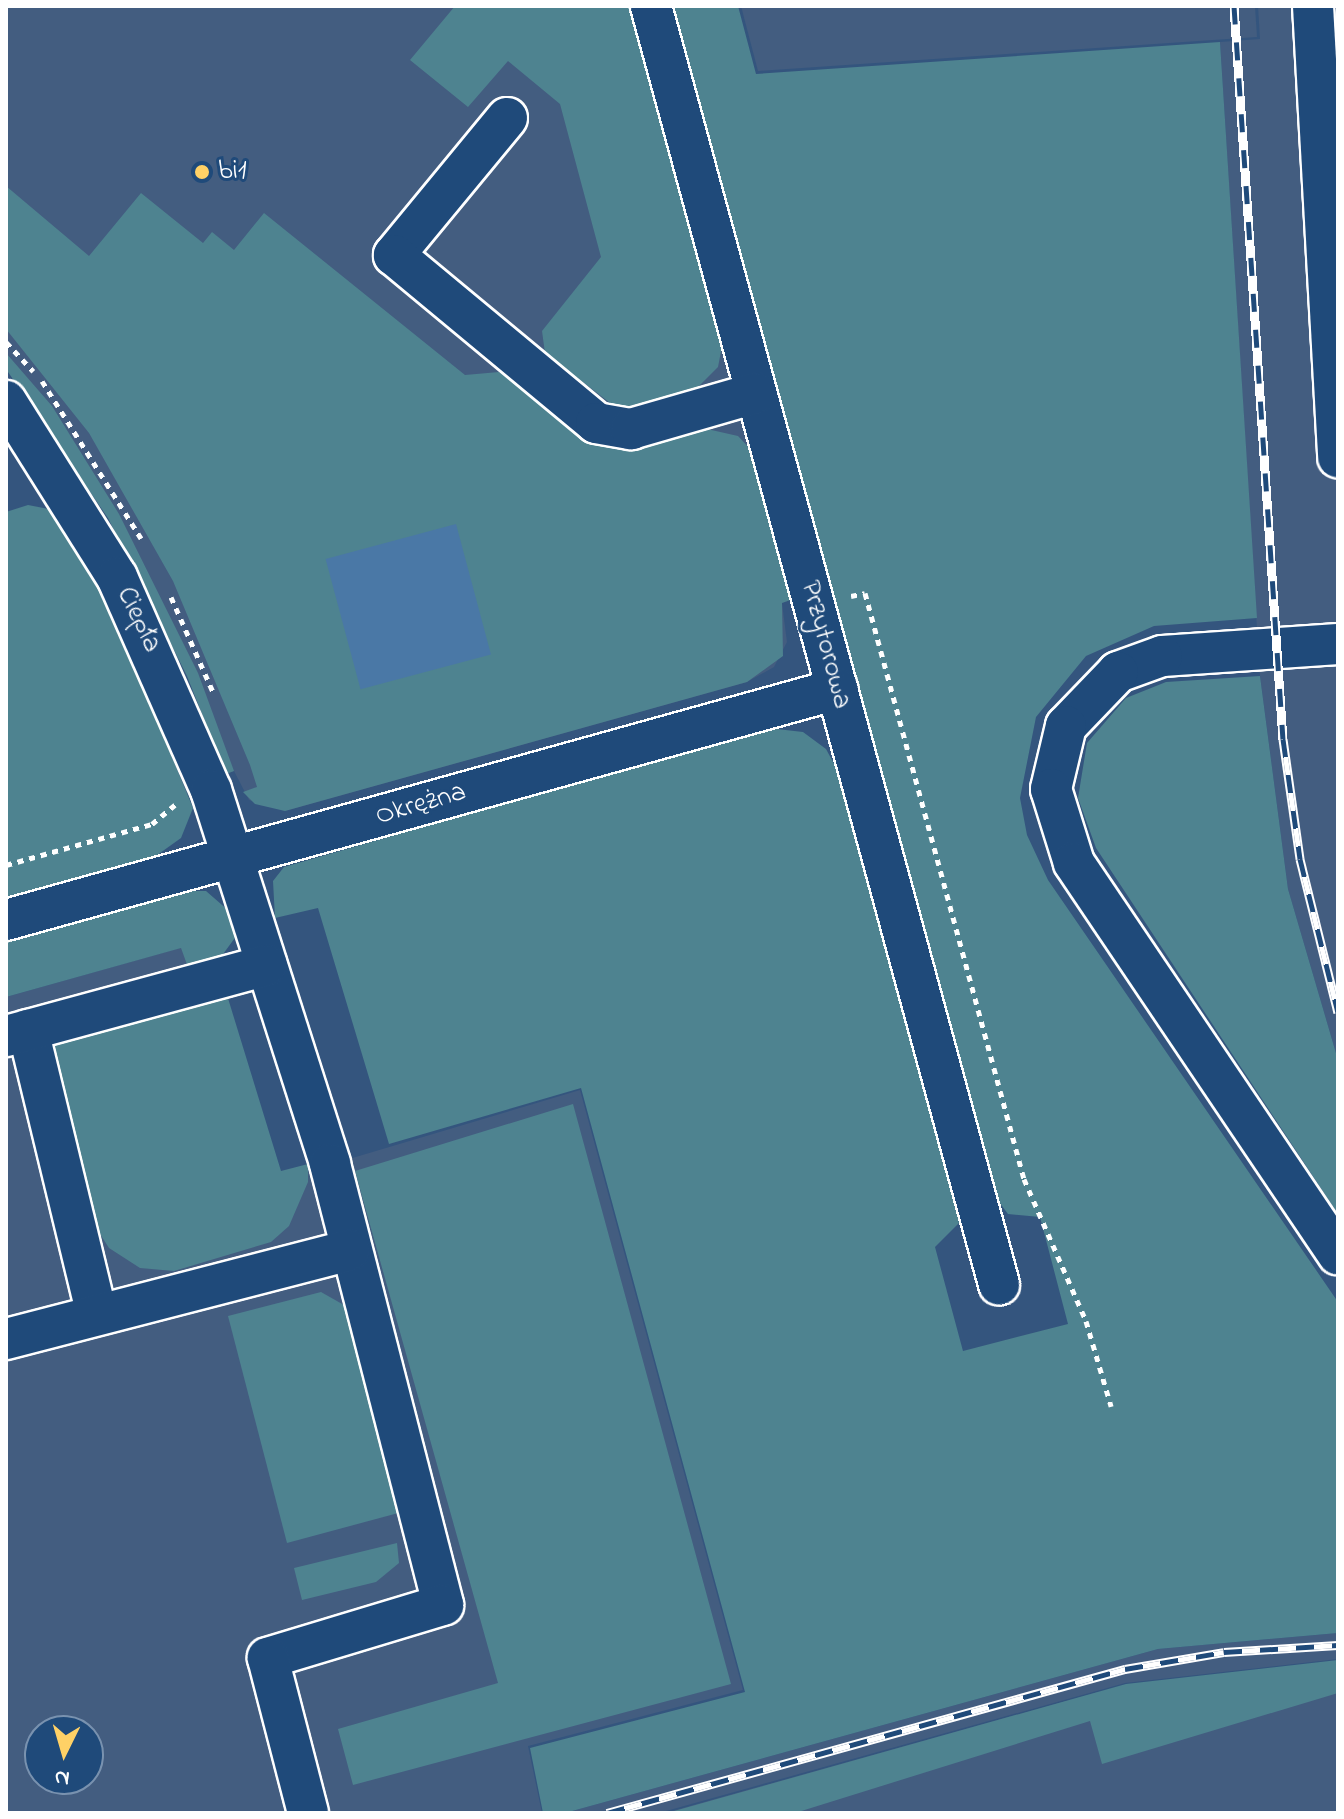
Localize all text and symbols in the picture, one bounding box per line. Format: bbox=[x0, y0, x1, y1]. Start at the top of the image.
place label: bi1 bbox=[218, 155, 247, 189]
marker: bi1 bbox=[193, 163, 211, 181]
street label: Przytorowa bbox=[792, 577, 858, 713]
street label: Ciepła bbox=[108, 582, 168, 658]
street label: Okrężna bbox=[372, 776, 470, 834]
north arrow bbox=[24, 1715, 104, 1795]
text: N bbox=[53, 1760, 71, 1794]

